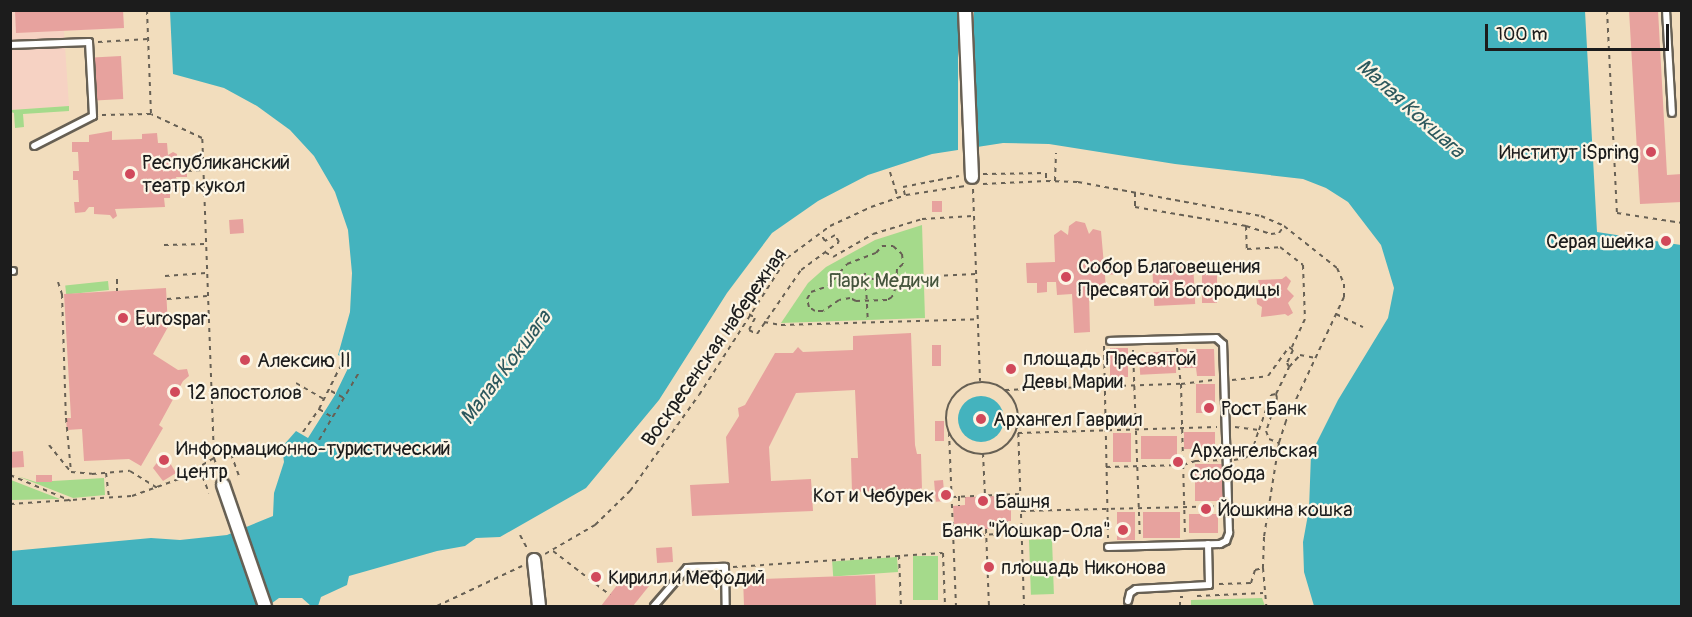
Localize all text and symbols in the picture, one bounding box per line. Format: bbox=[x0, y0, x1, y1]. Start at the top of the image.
scale bar bbox=[1488, 12, 1672, 50]
text: 100 m bbox=[1496, 23, 1548, 46]
water label: Малая Кокшага bbox=[1351, 54, 1469, 164]
place label: Институт iSpring bbox=[1499, 140, 1639, 164]
marker: Институт iSpring bbox=[1644, 145, 1658, 159]
place label: Республиканский театр кукол bbox=[142, 150, 290, 197]
marker: Республиканский театр кукол bbox=[123, 167, 137, 181]
place label: Серая шейка bbox=[1546, 229, 1654, 253]
marker: Серая шейка bbox=[1659, 234, 1673, 248]
street label: Воскресенская набережная bbox=[636, 243, 792, 451]
place label: Собор Благовещения Пресвятой Богородицы bbox=[1078, 254, 1280, 301]
park label: Парк Медичи bbox=[829, 268, 939, 292]
marker: Собор Благовещения Пресвятой Богородицы bbox=[1059, 270, 1073, 284]
place label: Eurospar bbox=[135, 306, 208, 330]
water label: Малая Кокшага bbox=[455, 306, 557, 430]
marker: Eurospar bbox=[116, 311, 130, 325]
place label: площадь Пресвятой Девы Марии bbox=[1023, 346, 1196, 393]
place label: Алексию II bbox=[257, 348, 351, 372]
marker: Алексию II bbox=[238, 353, 252, 367]
marker: площадь Пресвятой Девы Марии bbox=[1004, 362, 1018, 376]
place label: 12 апостолов bbox=[187, 380, 302, 404]
marker: 12 апостолов bbox=[168, 385, 182, 399]
place label: Рост Банк bbox=[1221, 396, 1307, 420]
marker: Рост Банк bbox=[1202, 401, 1216, 415]
place label: Архангел Гавриил bbox=[993, 407, 1143, 431]
marker: Архангел Гавриил bbox=[974, 412, 988, 426]
place label: Информационно-туристический центр bbox=[176, 436, 451, 483]
place label: Архангельская слобода bbox=[1190, 438, 1317, 485]
marker: Информационно-туристический центр bbox=[157, 453, 171, 467]
marker: Архангельская слобода bbox=[1171, 455, 1185, 469]
place label: Кот и Чебурек bbox=[813, 483, 934, 507]
marker: Кот и Чебурек bbox=[939, 488, 953, 502]
place label: Башня bbox=[995, 489, 1050, 513]
marker: Башня bbox=[976, 494, 990, 508]
place label: Йошкина кошка bbox=[1218, 497, 1353, 521]
marker: Йошкина кошка bbox=[1199, 502, 1213, 516]
place label: Банк "Йошкар-Ола" bbox=[942, 518, 1111, 542]
marker: Банк "Йошкар-Ола" bbox=[1116, 523, 1130, 537]
place label: площадь Никонова bbox=[1001, 555, 1166, 579]
marker: площадь Никонова bbox=[982, 560, 996, 574]
place label: Кирилл и Мефодий bbox=[608, 565, 765, 589]
marker: Кирилл и Мефодий bbox=[589, 570, 603, 584]

